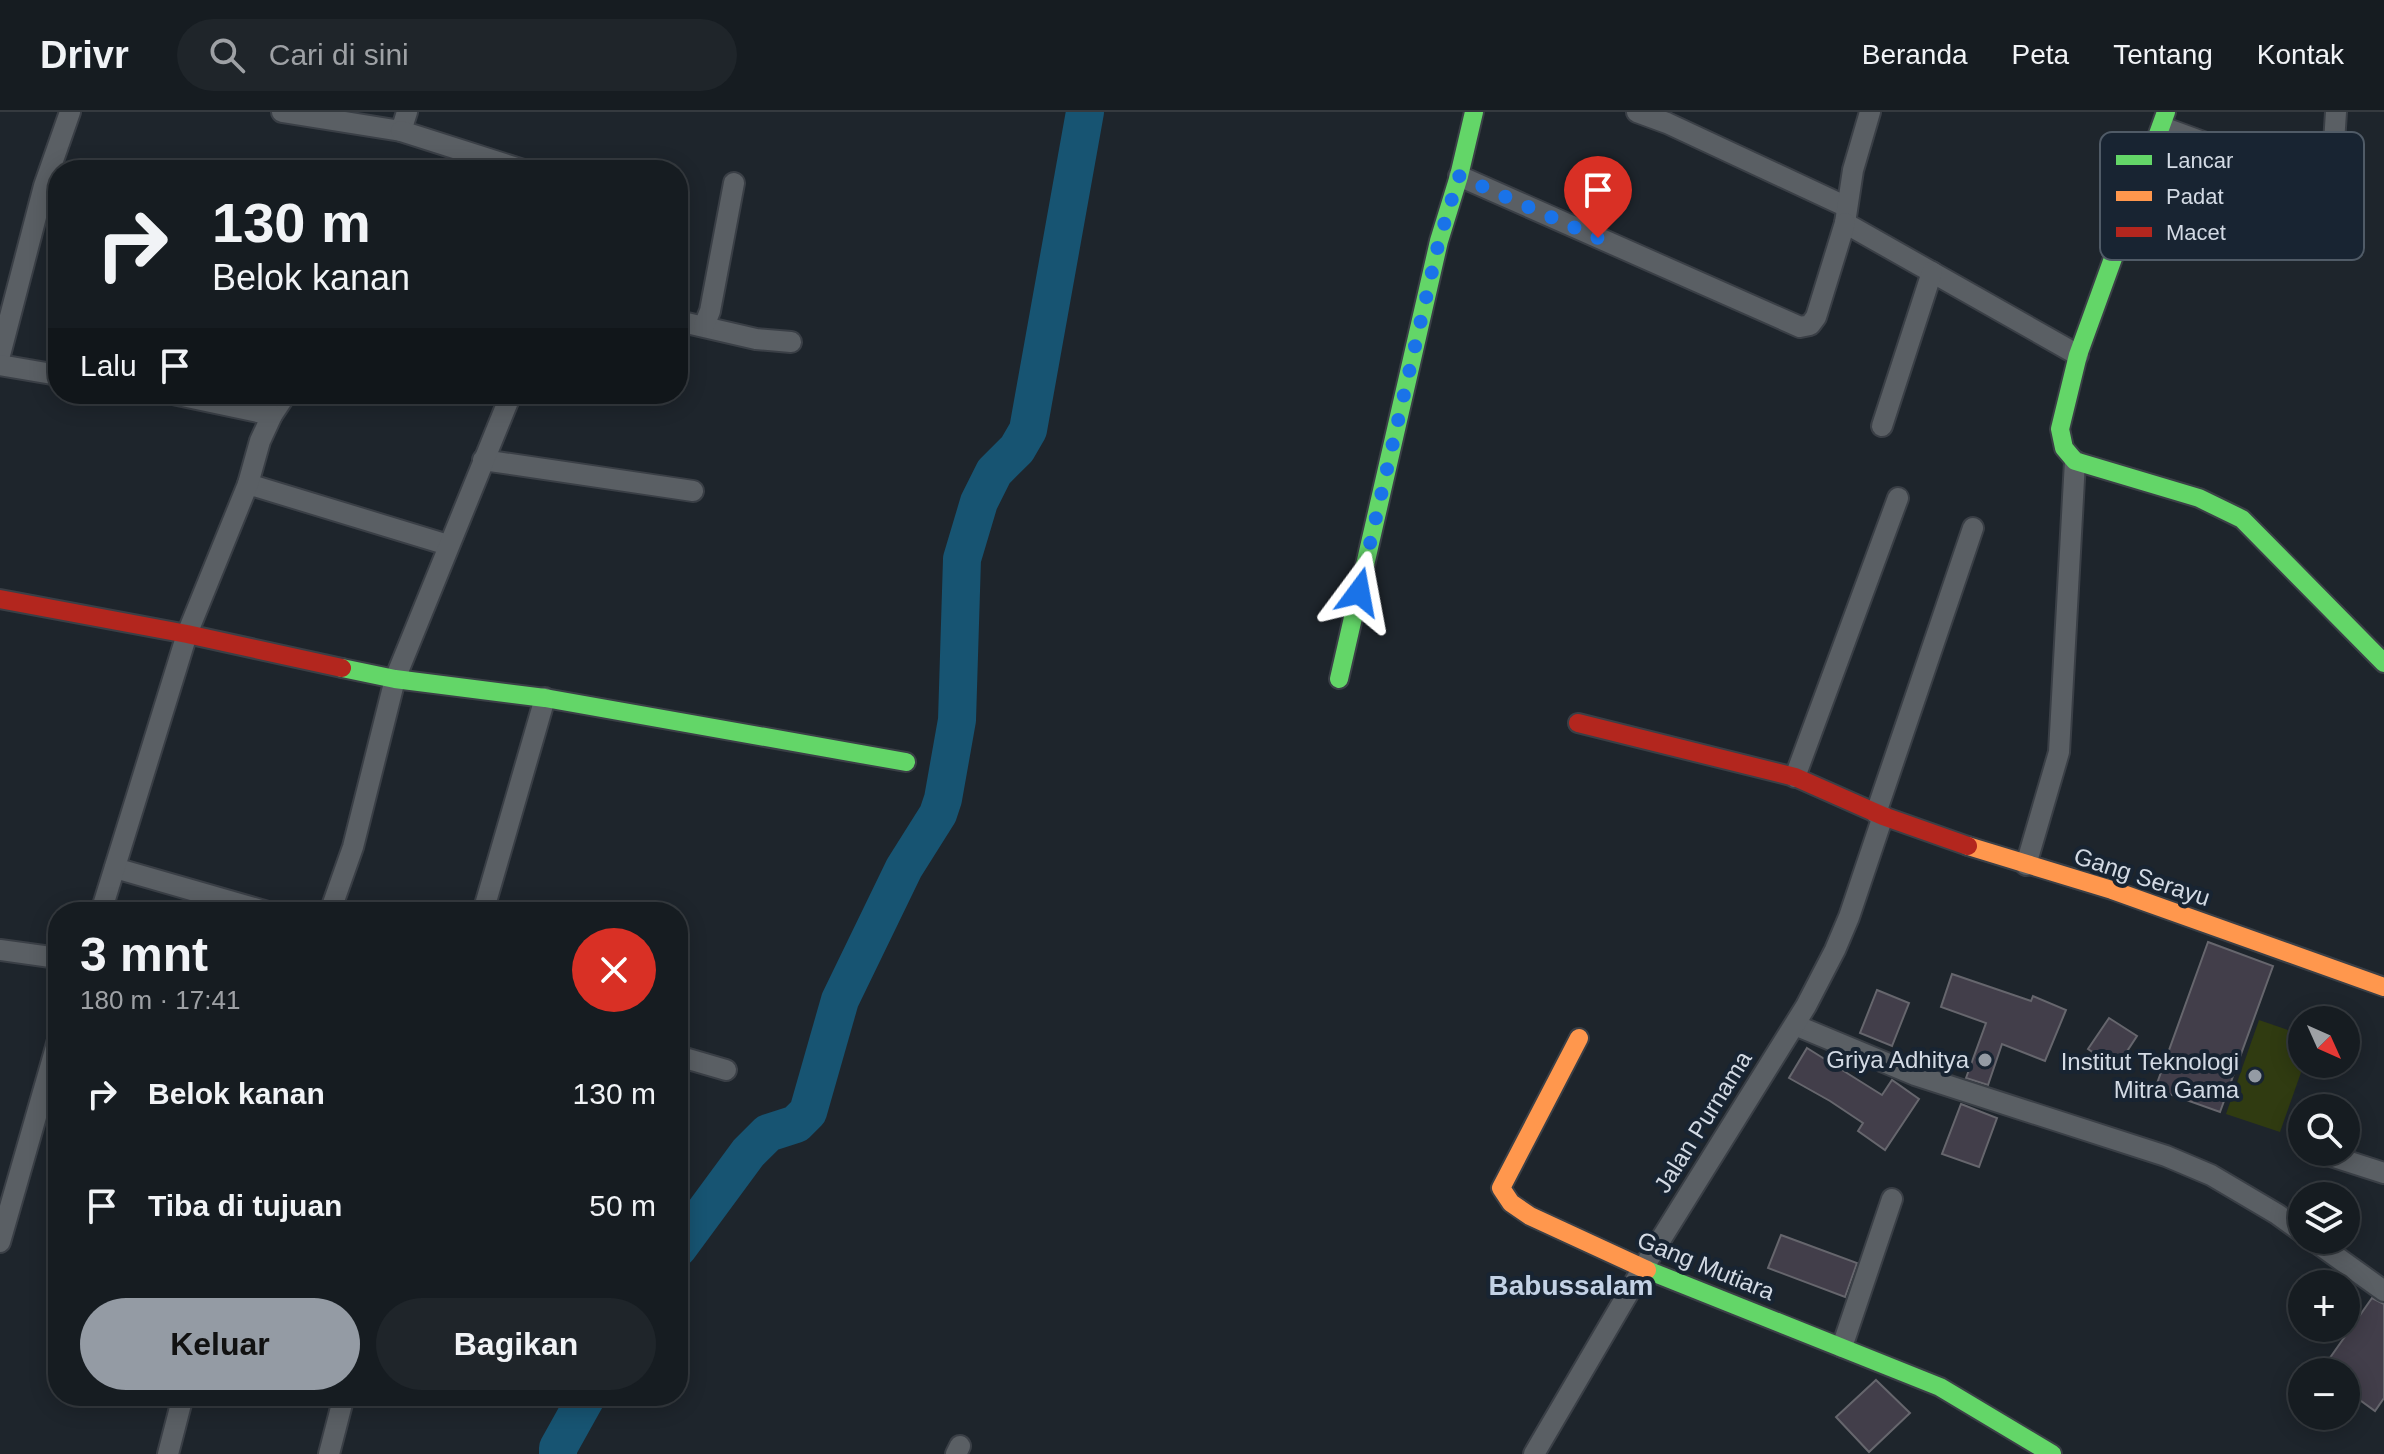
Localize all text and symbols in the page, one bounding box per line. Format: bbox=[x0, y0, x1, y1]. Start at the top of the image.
search box bbox=[177, 19, 737, 91]
icon: search bbox=[205, 33, 249, 77]
text: Drivr bbox=[40, 34, 129, 76]
text: Cari di sini bbox=[269, 38, 409, 71]
text: Beranda bbox=[1862, 39, 1968, 70]
text: Peta bbox=[2012, 39, 2069, 70]
text: Tentang bbox=[2113, 39, 2213, 70]
text: Kontak bbox=[2257, 39, 2344, 70]
legend bbox=[2100, 132, 2364, 260]
text: Lancar bbox=[2166, 148, 2233, 173]
pin bbox=[1564, 156, 1632, 238]
icon: arrive bbox=[1576, 168, 1620, 212]
text: Padat bbox=[2166, 184, 2224, 209]
text: 130 m bbox=[212, 191, 371, 254]
icon: right bbox=[80, 192, 184, 296]
text: Macet bbox=[2166, 220, 2226, 245]
text: Belok kanan bbox=[212, 257, 410, 298]
icon: arrive bbox=[153, 344, 197, 388]
text: Lalu bbox=[80, 349, 137, 382]
position arrow bbox=[1317, 550, 1401, 634]
street label: Gang Serayu bbox=[2071, 842, 2214, 911]
text: 3 mnt bbox=[80, 928, 208, 981]
button: close bbox=[572, 928, 656, 1012]
text: 180 m · 17:41 bbox=[80, 985, 240, 1015]
north arrow bbox=[2288, 1006, 2360, 1078]
map controls bbox=[2288, 1006, 2360, 1430]
street label: Jalan Purnama bbox=[1648, 1046, 1757, 1197]
place label: Griya Adhitya bbox=[1826, 1046, 1970, 1073]
place label: Institut Teknologi Mitra Gama bbox=[2061, 1048, 2240, 1103]
marker: Griya Adhitya bbox=[1976, 1051, 1994, 1069]
marker: Institut Teknologi Mitra Gama bbox=[2246, 1067, 2264, 1085]
icon: right bbox=[80, 1072, 124, 1116]
text: Belok kanan bbox=[148, 1077, 325, 1110]
text: 130 m bbox=[573, 1077, 656, 1110]
button: search bbox=[2288, 1094, 2360, 1166]
button: layers bbox=[2288, 1182, 2360, 1254]
icon: arrive bbox=[80, 1184, 124, 1228]
text: Tiba di tujuan bbox=[148, 1189, 342, 1222]
text: 50 m bbox=[589, 1189, 656, 1222]
street label: Gang Mutiara bbox=[1634, 1226, 1779, 1306]
district label: Babussalam bbox=[1489, 1270, 1653, 1301]
button: + bbox=[2288, 1270, 2360, 1342]
button: Keluar bbox=[80, 1298, 360, 1390]
button: Bagikan bbox=[376, 1298, 656, 1390]
button: − bbox=[2288, 1358, 2360, 1430]

